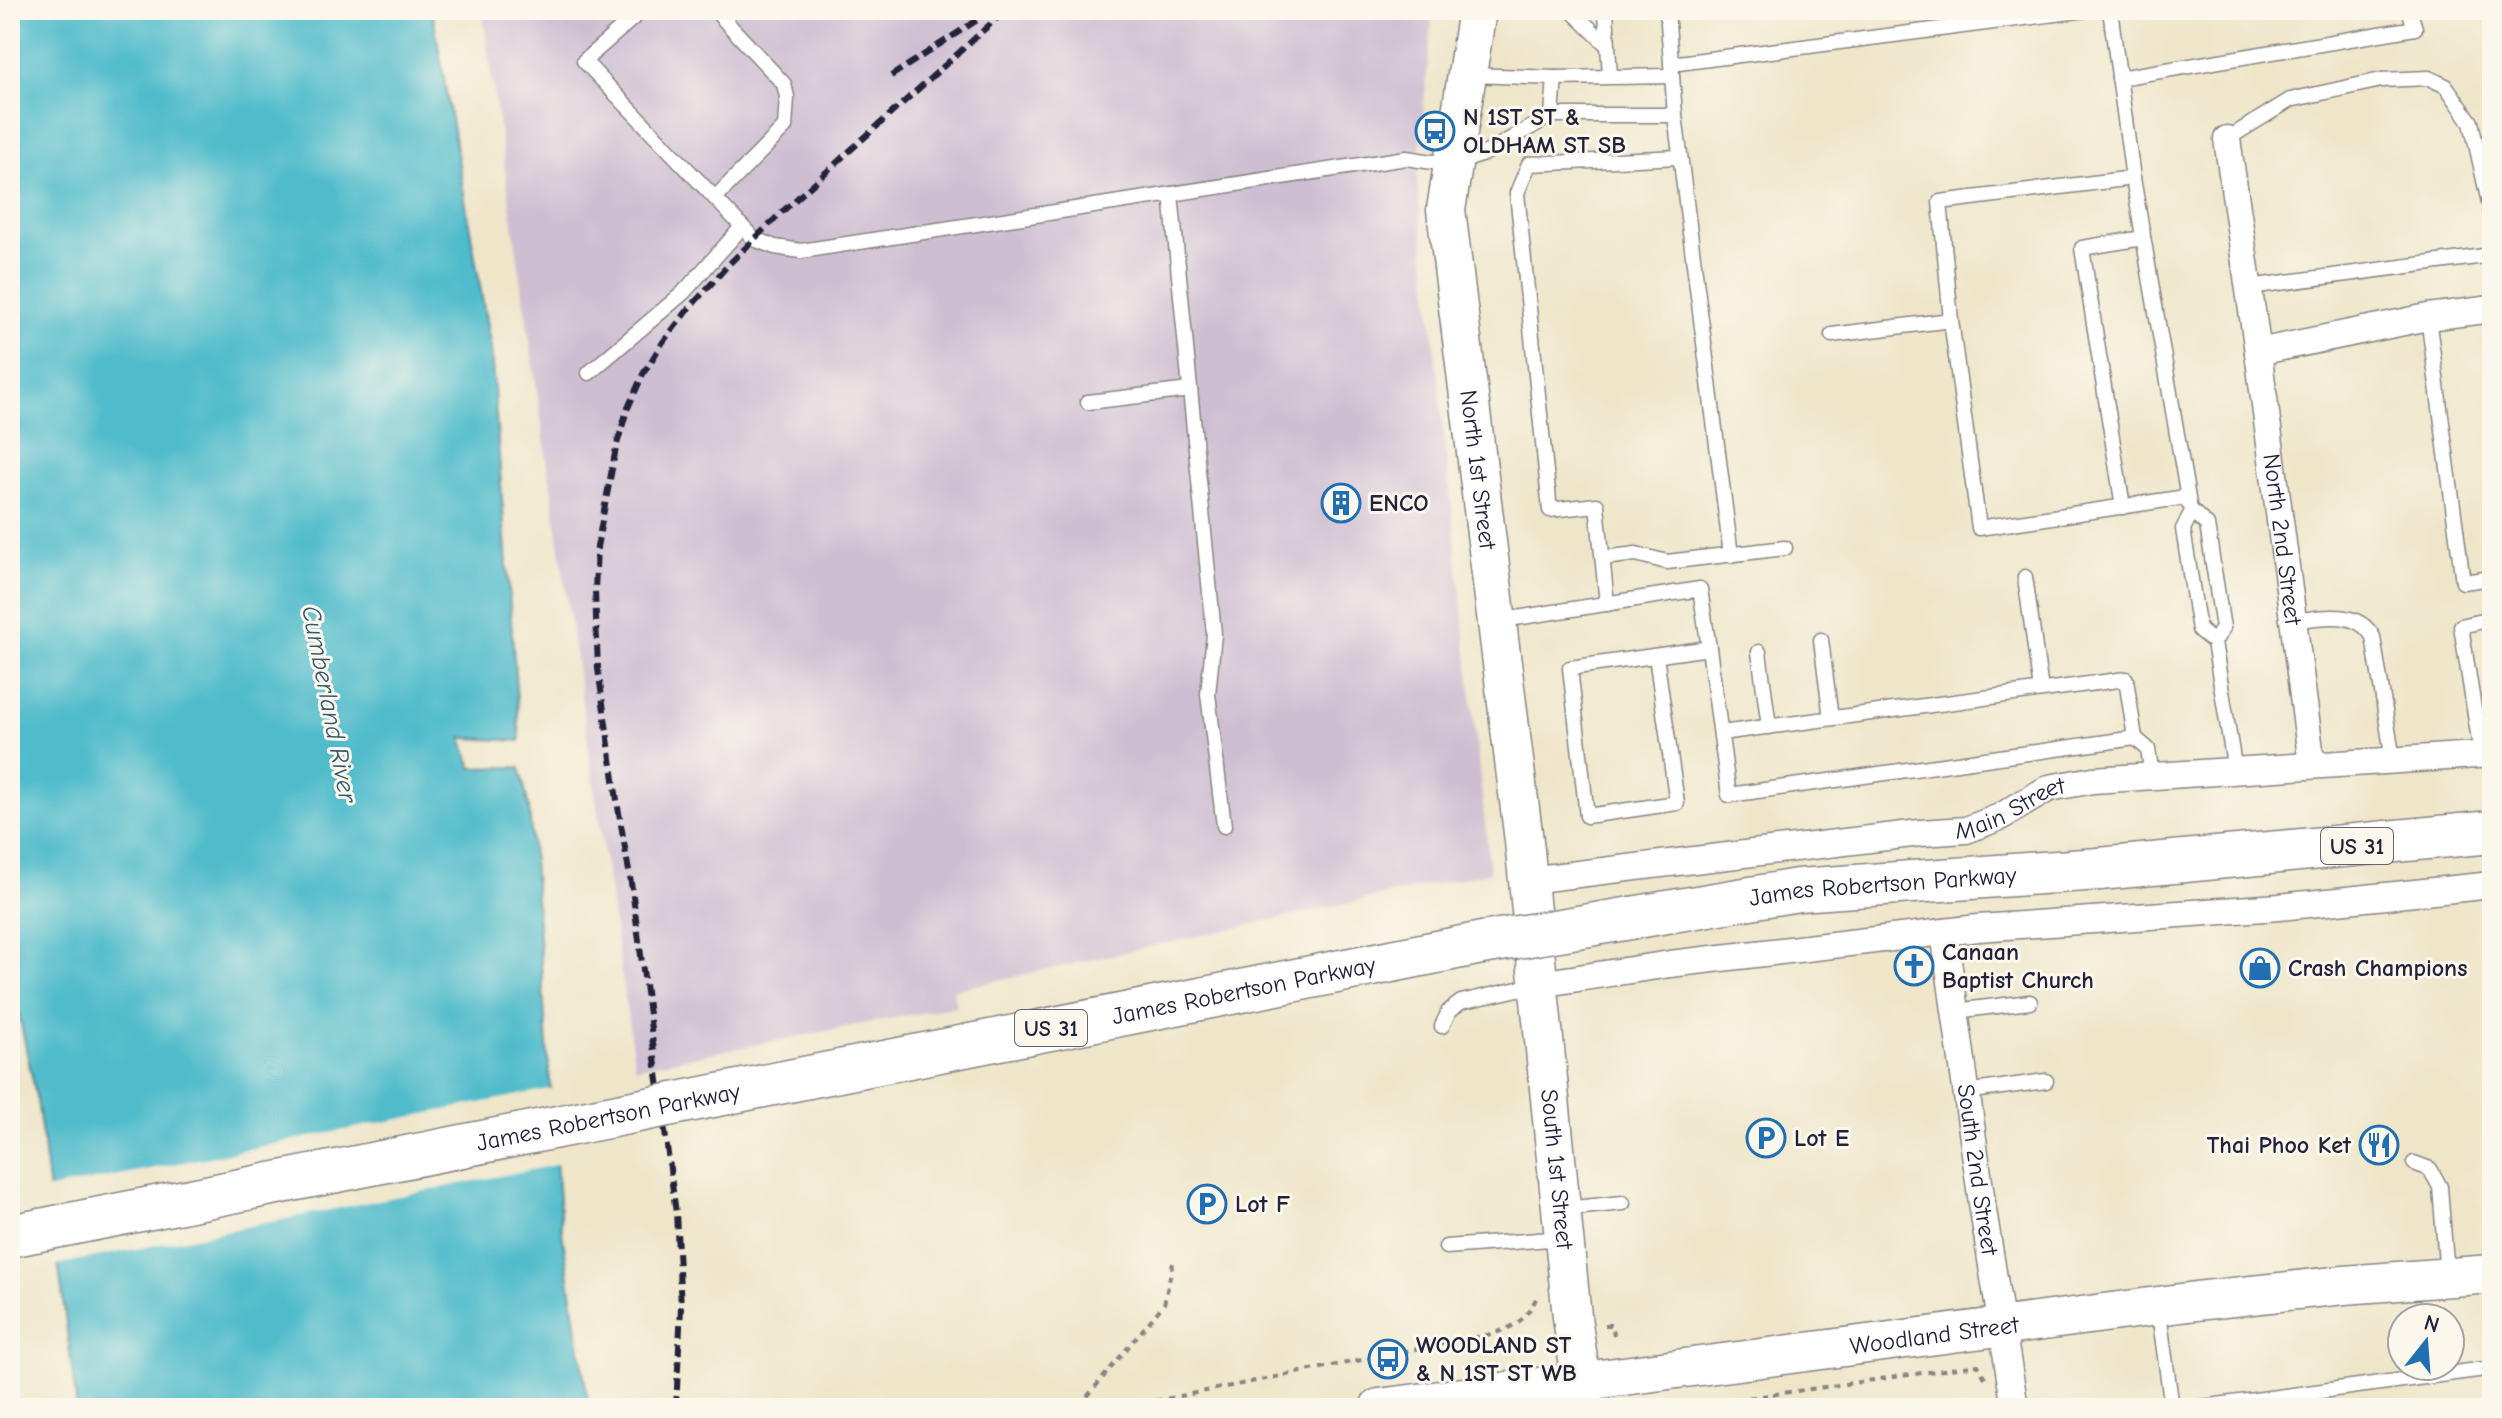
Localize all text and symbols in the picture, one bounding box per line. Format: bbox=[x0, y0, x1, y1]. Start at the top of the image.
place label: N 1ST ST & OLDHAM ST SB bbox=[1463, 103, 1626, 159]
bus stop icon: N 1ST ST & OLDHAM ST SB bbox=[1414, 110, 1456, 152]
street label: North 1st Street bbox=[1454, 388, 1502, 552]
street label: North 2nd Street bbox=[2257, 452, 2308, 628]
building icon: ENCO bbox=[1320, 482, 1362, 524]
place label: ENCO bbox=[1369, 489, 1429, 517]
water label: Cumberland River bbox=[295, 603, 363, 807]
street label: Main Street bbox=[1954, 771, 2068, 845]
road number: US 31 bbox=[2321, 828, 2393, 864]
street label: James Robertson Parkway bbox=[1747, 861, 2018, 912]
place label: Canaan Baptist Church bbox=[1942, 938, 2094, 994]
church icon: Canaan Baptist Church bbox=[1893, 945, 1935, 987]
shop icon: Crash Champions bbox=[2239, 947, 2281, 989]
street label: James Robertson Parkway bbox=[1110, 950, 1378, 1030]
place label: Crash Champions bbox=[2288, 954, 2467, 982]
road number: US 31 bbox=[1015, 1010, 1087, 1046]
street label: James Robertson Parkway bbox=[474, 1077, 743, 1157]
street label: South 2nd Street bbox=[1951, 1082, 2004, 1258]
street label: South 1st Street bbox=[1535, 1088, 1579, 1252]
parking icon: Lot E bbox=[1745, 1117, 1787, 1159]
place label: Lot E bbox=[1794, 1124, 1849, 1152]
restaurant icon: Thai Phoo Ket bbox=[2358, 1124, 2400, 1166]
place label: Thai Phoo Ket bbox=[2207, 1131, 2352, 1159]
parking icon: Lot F bbox=[1186, 1183, 1228, 1225]
place label: Lot F bbox=[1235, 1190, 1290, 1218]
north arrow bbox=[2386, 1302, 2466, 1382]
text: N bbox=[2421, 1309, 2442, 1338]
street label: Woodland Street bbox=[1848, 1310, 2021, 1360]
place label: WOODLAND ST & N 1ST ST WB bbox=[1416, 1331, 1577, 1387]
bus stop icon: WOODLAND ST & N 1ST ST WB bbox=[1367, 1338, 1409, 1380]

